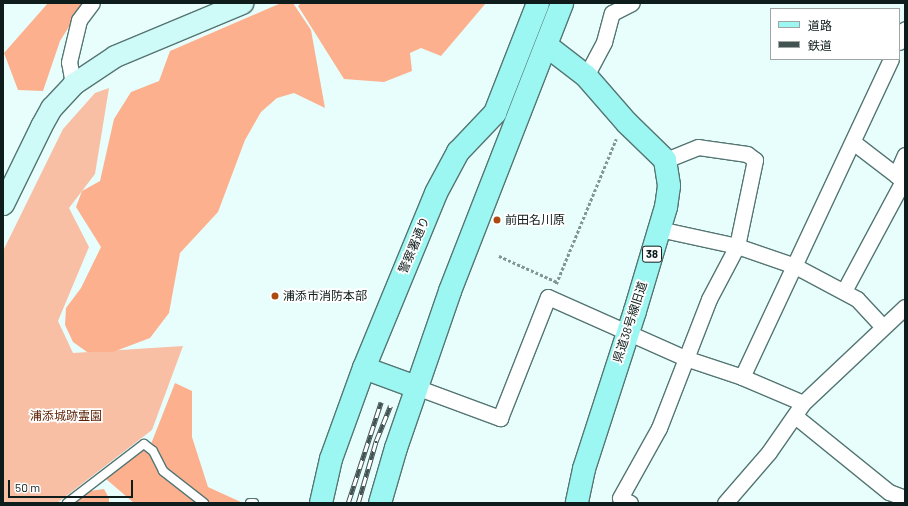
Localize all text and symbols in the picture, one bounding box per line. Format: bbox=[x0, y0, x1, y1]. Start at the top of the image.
legend bbox=[770, 8, 900, 60]
text: 道路 bbox=[808, 18, 832, 32]
text: 鉄道 bbox=[808, 38, 832, 52]
place label: 前田名川原 bbox=[505, 213, 565, 227]
street label: 警察署通り bbox=[396, 215, 432, 275]
marker: 前田名川原 bbox=[492, 215, 502, 225]
road number: 38 bbox=[642, 245, 662, 263]
street label: 県道38号線旧道 bbox=[610, 280, 650, 364]
place label: 浦添市消防本部 bbox=[283, 289, 367, 303]
marker: 浦添市消防本部 bbox=[270, 291, 280, 301]
park label: 浦添城跡霊園 bbox=[30, 409, 102, 423]
scale bar bbox=[10, 472, 135, 498]
text: 50 m bbox=[15, 480, 40, 494]

